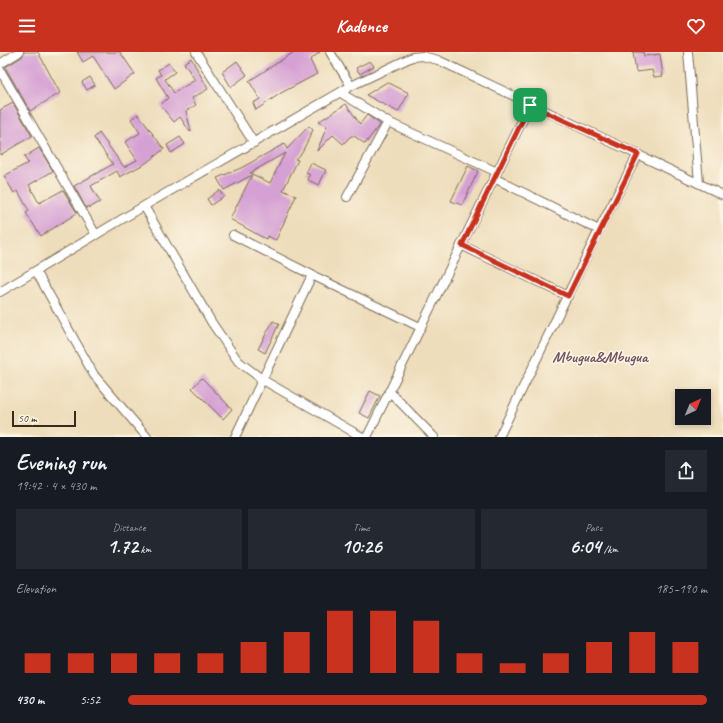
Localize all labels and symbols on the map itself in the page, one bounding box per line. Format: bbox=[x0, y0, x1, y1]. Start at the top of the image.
pin bbox=[513, 88, 547, 122]
district label: Mbugua&Mbugua bbox=[552, 347, 649, 367]
north arrow bbox=[675, 389, 711, 425]
scale bar bbox=[12, 409, 76, 428]

